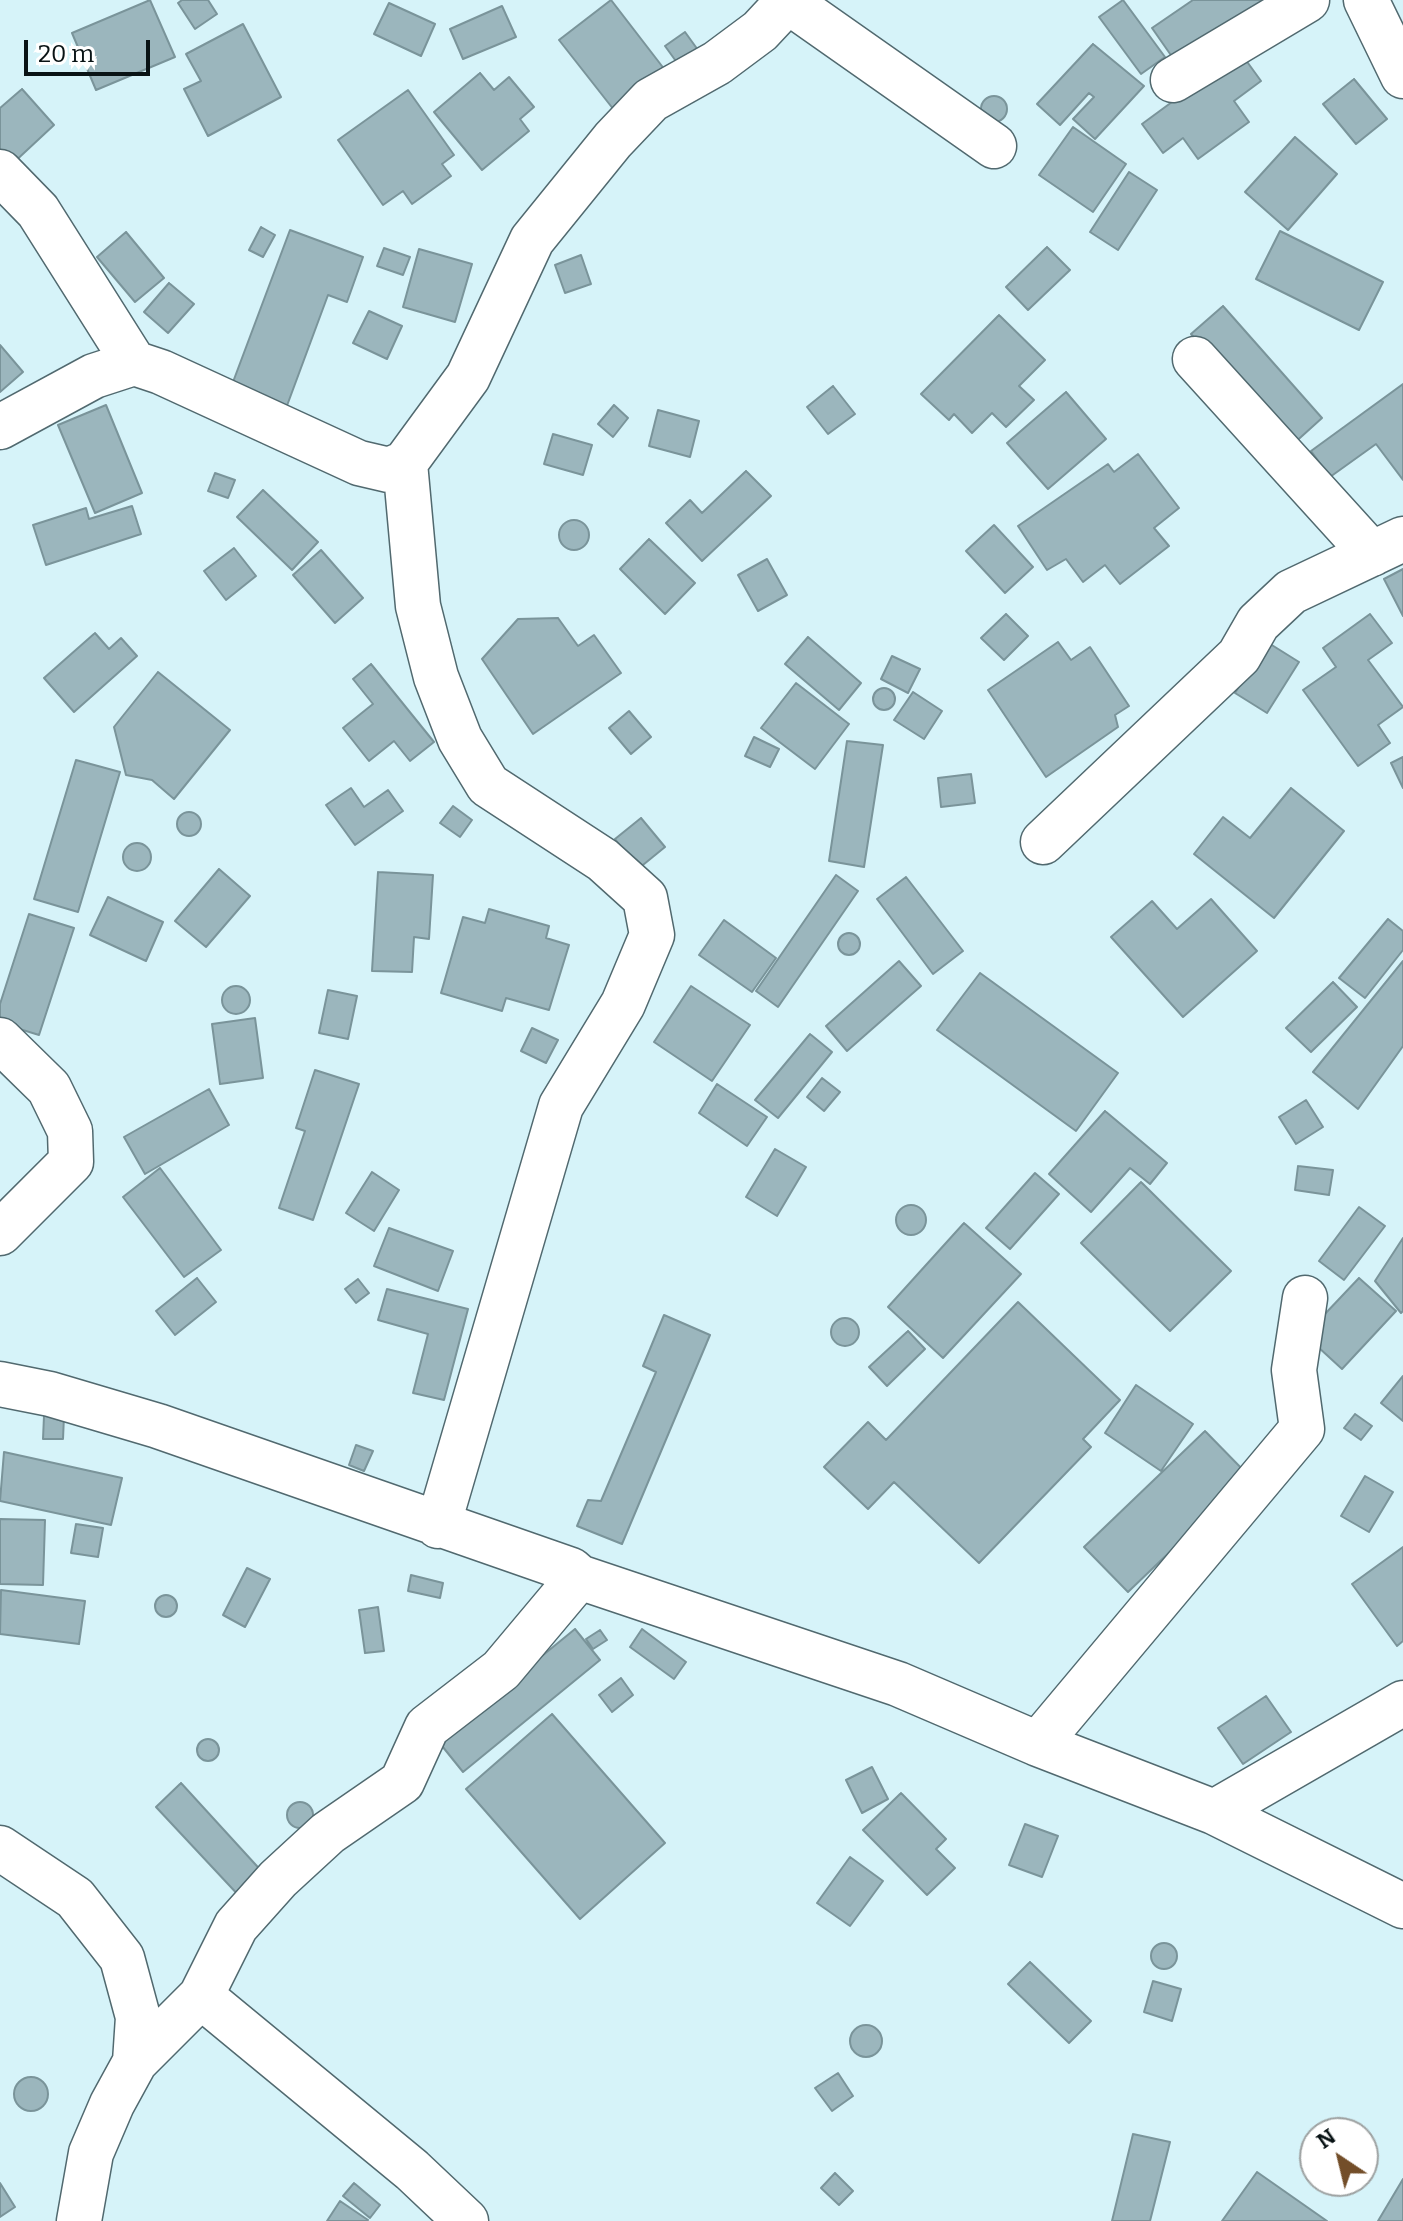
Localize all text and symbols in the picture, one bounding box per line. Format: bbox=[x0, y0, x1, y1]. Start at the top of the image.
scale bar bbox=[28, 24, 154, 74]
text: 20 m bbox=[38, 40, 94, 68]
north arrow bbox=[1299, 2117, 1379, 2197]
text: N bbox=[1311, 2123, 1341, 2155]

